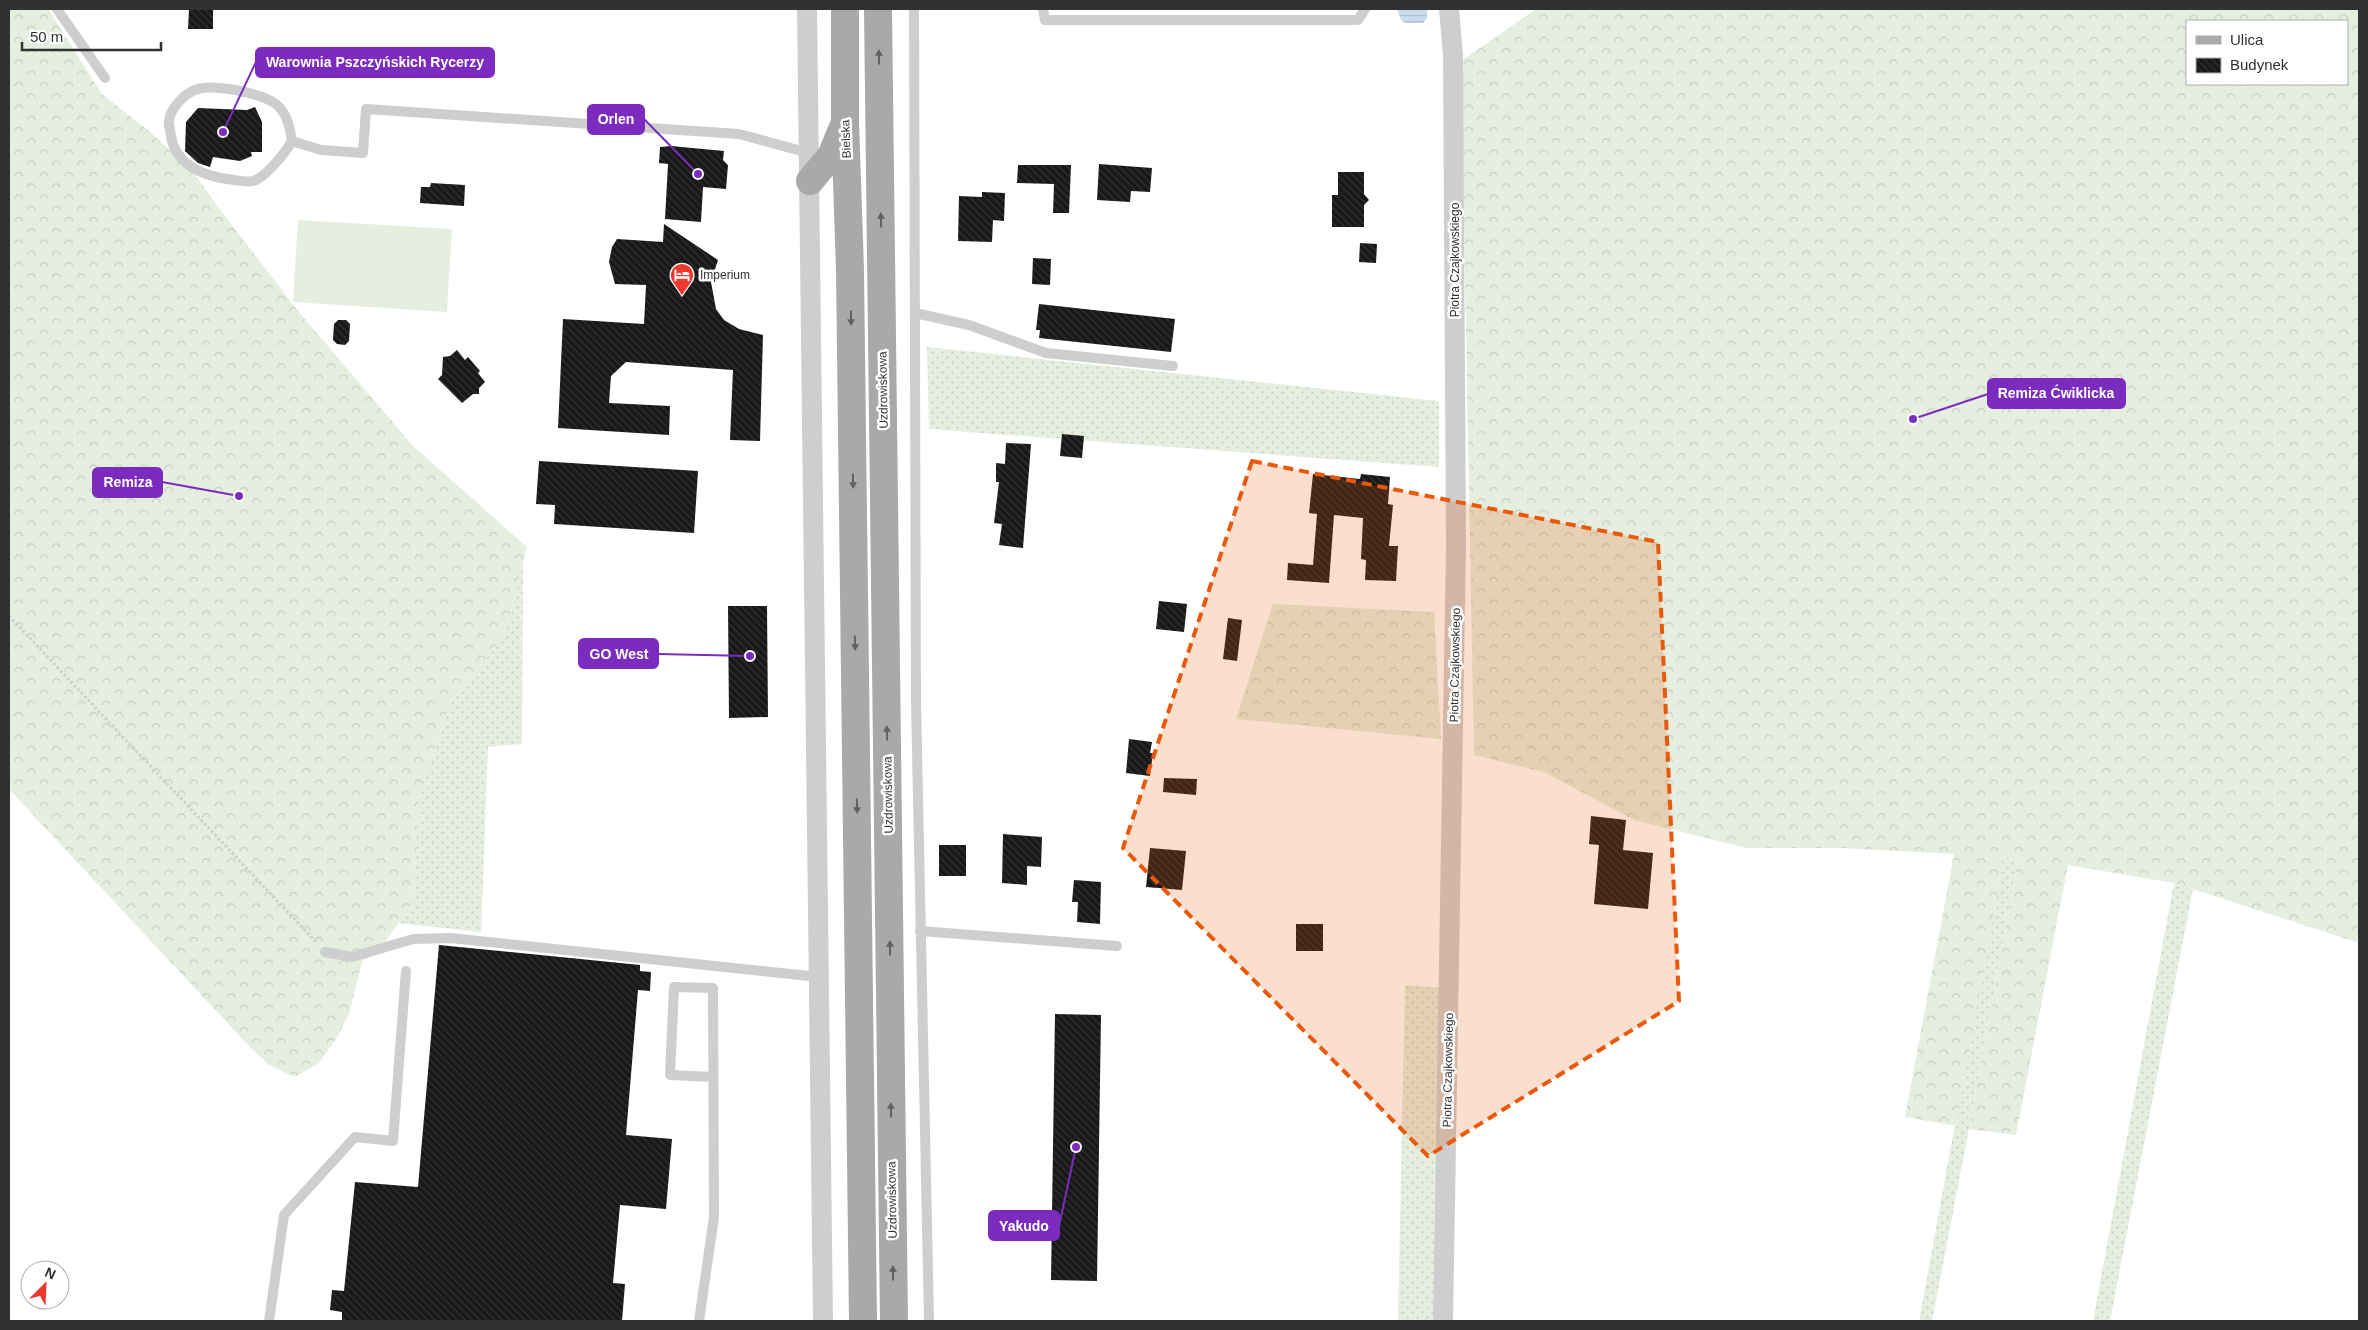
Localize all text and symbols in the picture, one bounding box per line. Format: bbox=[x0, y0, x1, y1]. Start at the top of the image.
scale bar bbox=[22, 20, 161, 52]
legend bbox=[2186, 20, 2348, 85]
text: 50 m bbox=[30, 28, 63, 45]
text: Ulica bbox=[2230, 31, 2264, 48]
callout: Warownia Pszczyńskich Rycerzy bbox=[256, 48, 494, 77]
one-way arrow bbox=[875, 49, 883, 65]
text: Warownia Pszczyńskich Rycerzy bbox=[266, 54, 484, 70]
text: Budynek bbox=[2230, 56, 2289, 73]
callout: Orlen bbox=[588, 105, 644, 134]
text: Orlen bbox=[598, 111, 634, 127]
street label: Bielska bbox=[838, 119, 854, 159]
street label: Piotra Czajkowskiego bbox=[1448, 202, 1462, 317]
one-way arrow bbox=[877, 212, 885, 228]
hotel icon: Imperium bbox=[669, 262, 695, 296]
place label: Imperium bbox=[700, 268, 750, 282]
one-way arrow bbox=[847, 311, 855, 327]
street label: Uzdrowiskowa bbox=[875, 351, 891, 429]
callout: Remiza Ćwiklicka bbox=[1988, 379, 2125, 408]
text: Remiza Ćwiklicka bbox=[1998, 384, 2115, 401]
callout: Remiza bbox=[93, 468, 162, 497]
one-way arrow bbox=[849, 473, 857, 489]
text: Remiza bbox=[103, 474, 153, 490]
street label: Piotra Czajkowskiego bbox=[1447, 607, 1463, 722]
one-way arrow bbox=[851, 636, 859, 652]
callout: GO West bbox=[579, 639, 658, 668]
text: GO West bbox=[590, 646, 649, 662]
one-way arrow bbox=[883, 724, 891, 740]
street label: Uzdrowiskowa bbox=[880, 756, 896, 834]
one-way arrow bbox=[853, 798, 861, 814]
one-way arrow bbox=[885, 939, 893, 955]
street label: Piotra Czajkowskiego bbox=[1440, 1012, 1456, 1127]
one-way arrow bbox=[887, 1102, 895, 1118]
street label: Uzdrowiskowa bbox=[884, 1161, 900, 1239]
callout: Yakudo bbox=[989, 1211, 1059, 1240]
text: Yakudo bbox=[999, 1218, 1049, 1234]
north arrow bbox=[20, 1260, 70, 1310]
text: N bbox=[42, 1264, 58, 1282]
one-way arrow bbox=[889, 1264, 897, 1280]

